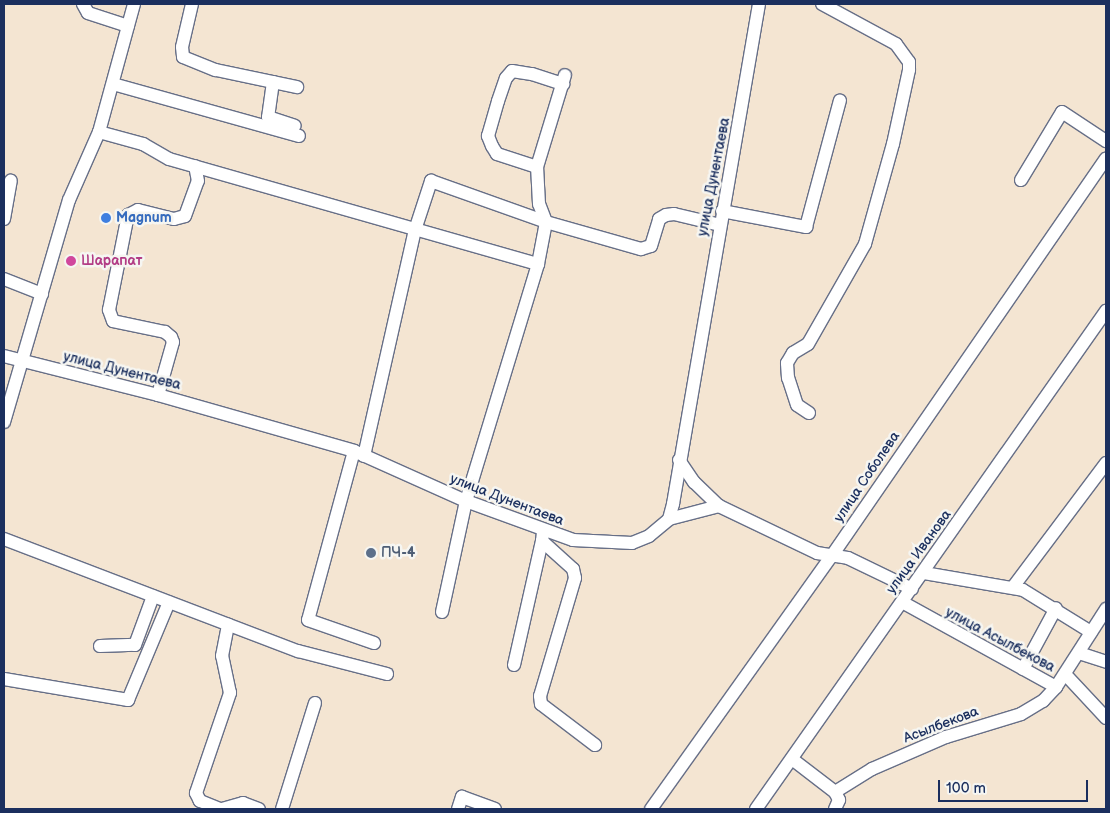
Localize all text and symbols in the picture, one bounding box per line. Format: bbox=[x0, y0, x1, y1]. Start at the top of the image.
street label: улица Дунентаева bbox=[694, 116, 734, 238]
place label: Magnum bbox=[116, 210, 172, 226]
marker: Magnum bbox=[100, 212, 112, 224]
place label: Шарапат bbox=[81, 253, 142, 269]
marker: Шарапат bbox=[65, 255, 77, 267]
street label: улица Дунентаева bbox=[62, 348, 182, 394]
street label: улица Соболева bbox=[831, 429, 903, 525]
street label: улица Дунентаева bbox=[448, 471, 566, 529]
street label: улица Иванова bbox=[883, 507, 955, 597]
place label: ПЧ-4 bbox=[381, 545, 415, 561]
marker: ПЧ-4 bbox=[365, 547, 377, 559]
street label: улица Асылбекова bbox=[942, 604, 1058, 676]
street label: Асылбекова bbox=[901, 703, 981, 747]
scale bar bbox=[940, 770, 1090, 802]
text: 100 m bbox=[946, 779, 986, 798]

